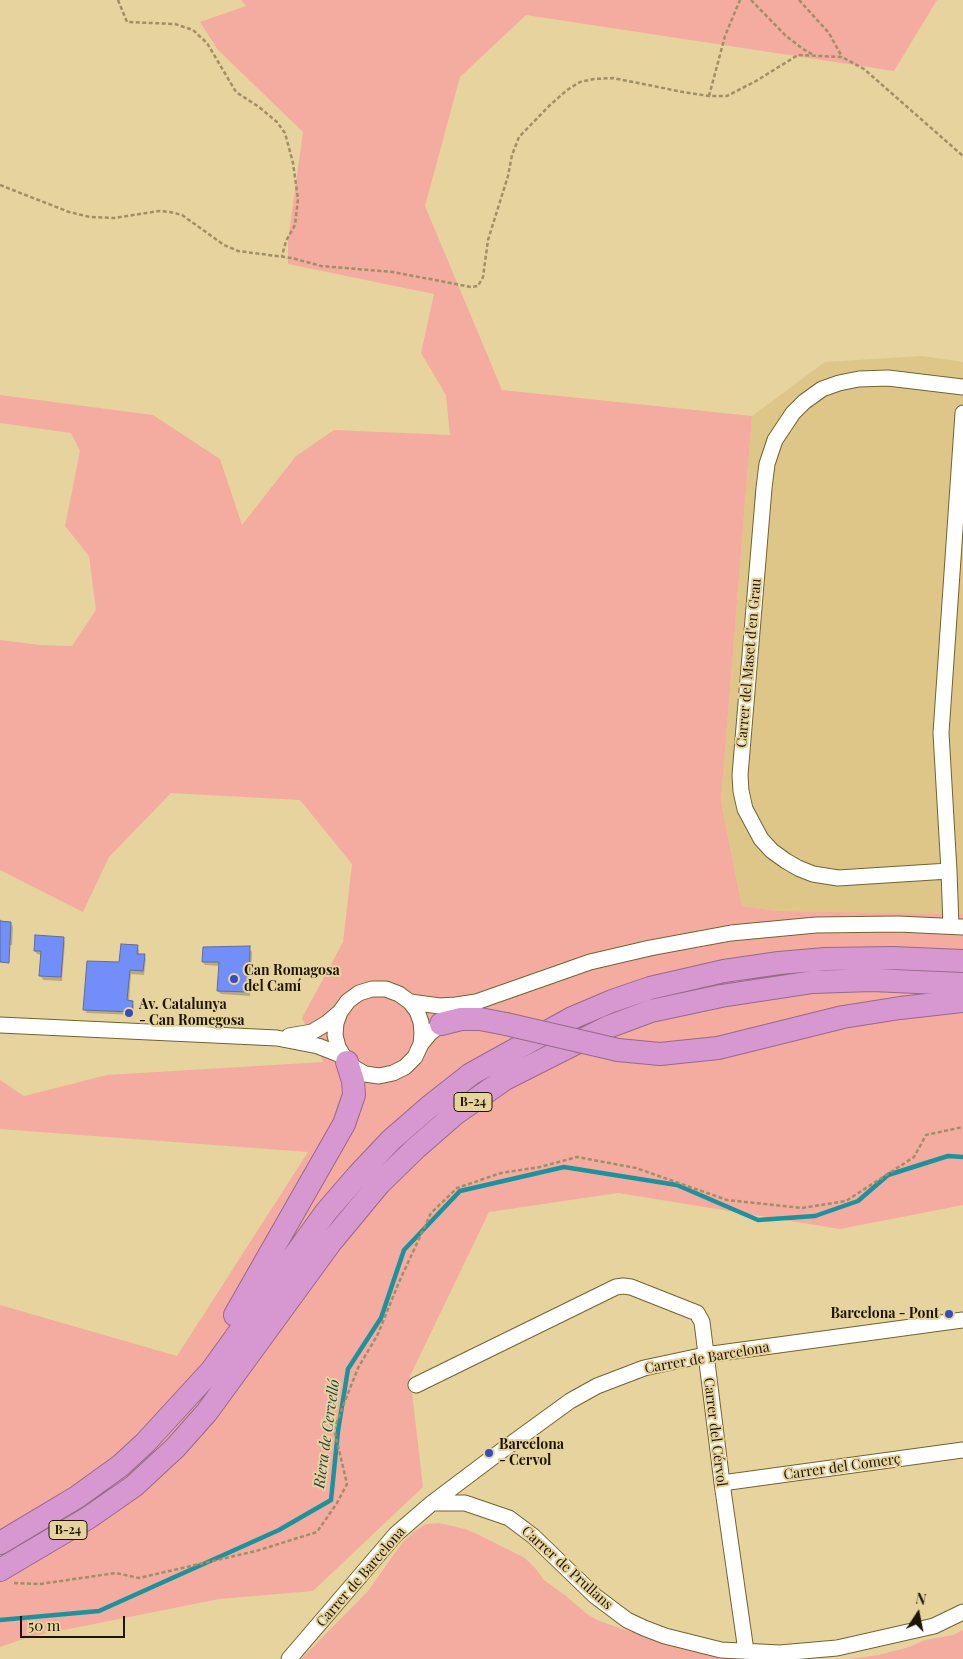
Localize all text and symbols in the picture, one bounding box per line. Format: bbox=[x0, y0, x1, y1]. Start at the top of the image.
street label: Carrer del Maset d'en Grau bbox=[733, 578, 765, 748]
place label: Can Romagosa del Camí bbox=[244, 963, 340, 996]
marker: Can Romagosa del Camí bbox=[228, 973, 240, 985]
place label: Av. Catalunya - Can Romegosa bbox=[139, 997, 244, 1030]
marker: Av. Catalunya - Can Romegosa bbox=[123, 1007, 135, 1019]
road number: B-24 bbox=[454, 1092, 492, 1112]
place label: Barcelona - Pont bbox=[831, 1306, 939, 1322]
marker: Barcelona - Pont bbox=[943, 1308, 955, 1320]
street label: Carrer de Barcelona bbox=[643, 1339, 771, 1377]
street label: Carrer del Cérvol bbox=[700, 1377, 730, 1487]
water label: Riera de Cervelló bbox=[310, 1378, 344, 1490]
place label: Barcelona - Cervol bbox=[499, 1437, 564, 1470]
marker: Barcelona - Cervol bbox=[483, 1447, 495, 1459]
street label: Carrer del Comerç bbox=[782, 1450, 902, 1484]
road number: B-24 bbox=[49, 1520, 87, 1540]
street label: Carrer de Prullans bbox=[518, 1523, 616, 1613]
street label: Carrer de Barcelona bbox=[313, 1524, 409, 1630]
text: N bbox=[914, 1588, 928, 1609]
north arrow bbox=[893, 1589, 943, 1639]
scale bar bbox=[22, 1606, 128, 1638]
text: 50 m bbox=[28, 1615, 60, 1635]

